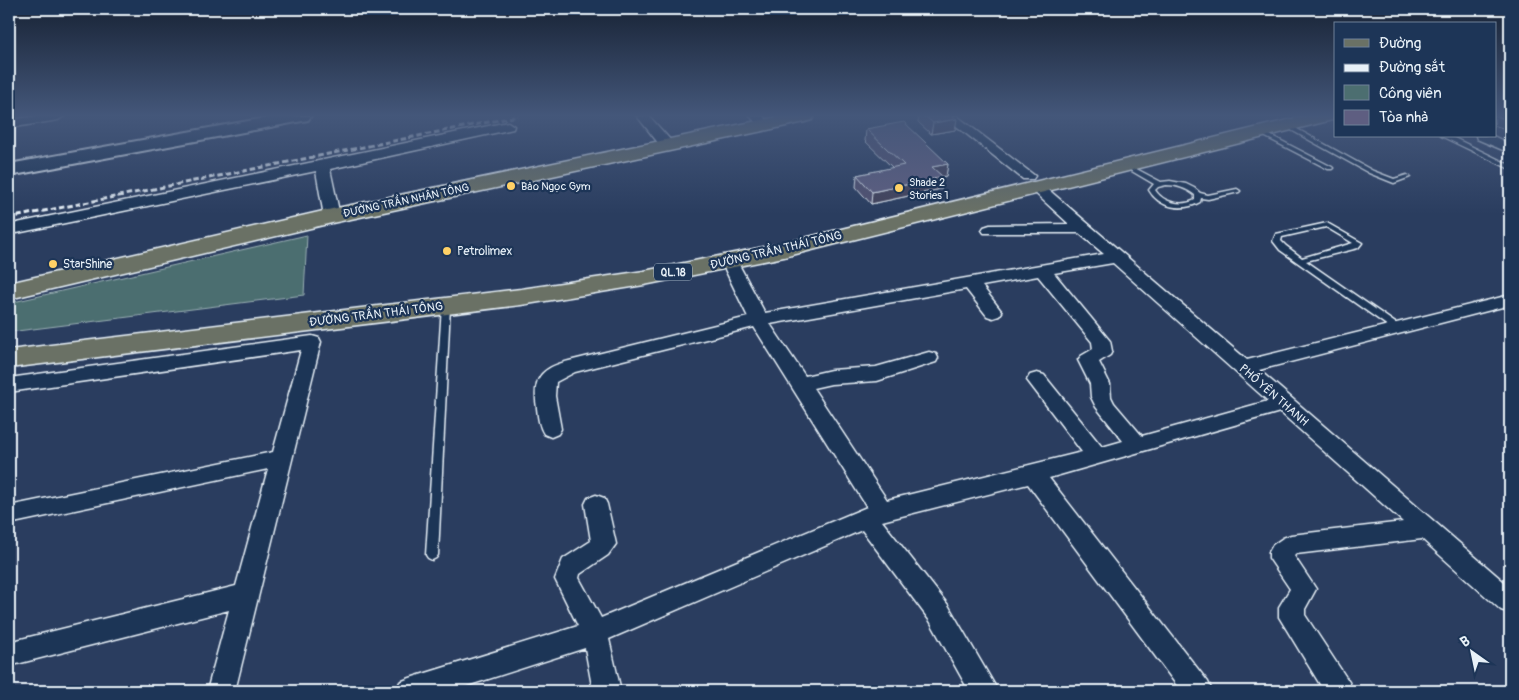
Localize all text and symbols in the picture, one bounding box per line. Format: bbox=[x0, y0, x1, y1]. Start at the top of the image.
legend bbox=[1334, 22, 1496, 138]
text: Đường bbox=[1379, 34, 1421, 53]
text: Đường sắt bbox=[1379, 58, 1446, 77]
text: Công viên bbox=[1379, 84, 1442, 103]
text: Tòa nhà bbox=[1379, 108, 1428, 127]
place label: Shade 2 Stories 1 bbox=[909, 176, 949, 202]
street label: ĐƯỜNG TRẦN NHÂN TÔNG bbox=[342, 179, 470, 220]
marker: Bảo Ngọc Gym bbox=[505, 180, 517, 192]
place label: Bảo Ngọc Gym bbox=[521, 180, 591, 193]
marker: Shade 2 Stories 1 bbox=[893, 182, 905, 194]
street label: ĐƯỜNG TRẦN THÁI TÔNG bbox=[708, 225, 843, 273]
place label: Petrolimex bbox=[457, 244, 512, 259]
marker: Petrolimex bbox=[441, 245, 453, 257]
place label: StarShine bbox=[63, 257, 112, 272]
marker: StarShine bbox=[47, 258, 59, 270]
road number: QL.18 bbox=[654, 264, 692, 280]
street label: ĐƯỜNG TRẦN THÁI TÔNG bbox=[308, 296, 444, 330]
street label: PHỐ YÊN THANH bbox=[1236, 359, 1314, 430]
north arrow bbox=[1446, 628, 1496, 678]
text: B bbox=[1457, 632, 1473, 651]

